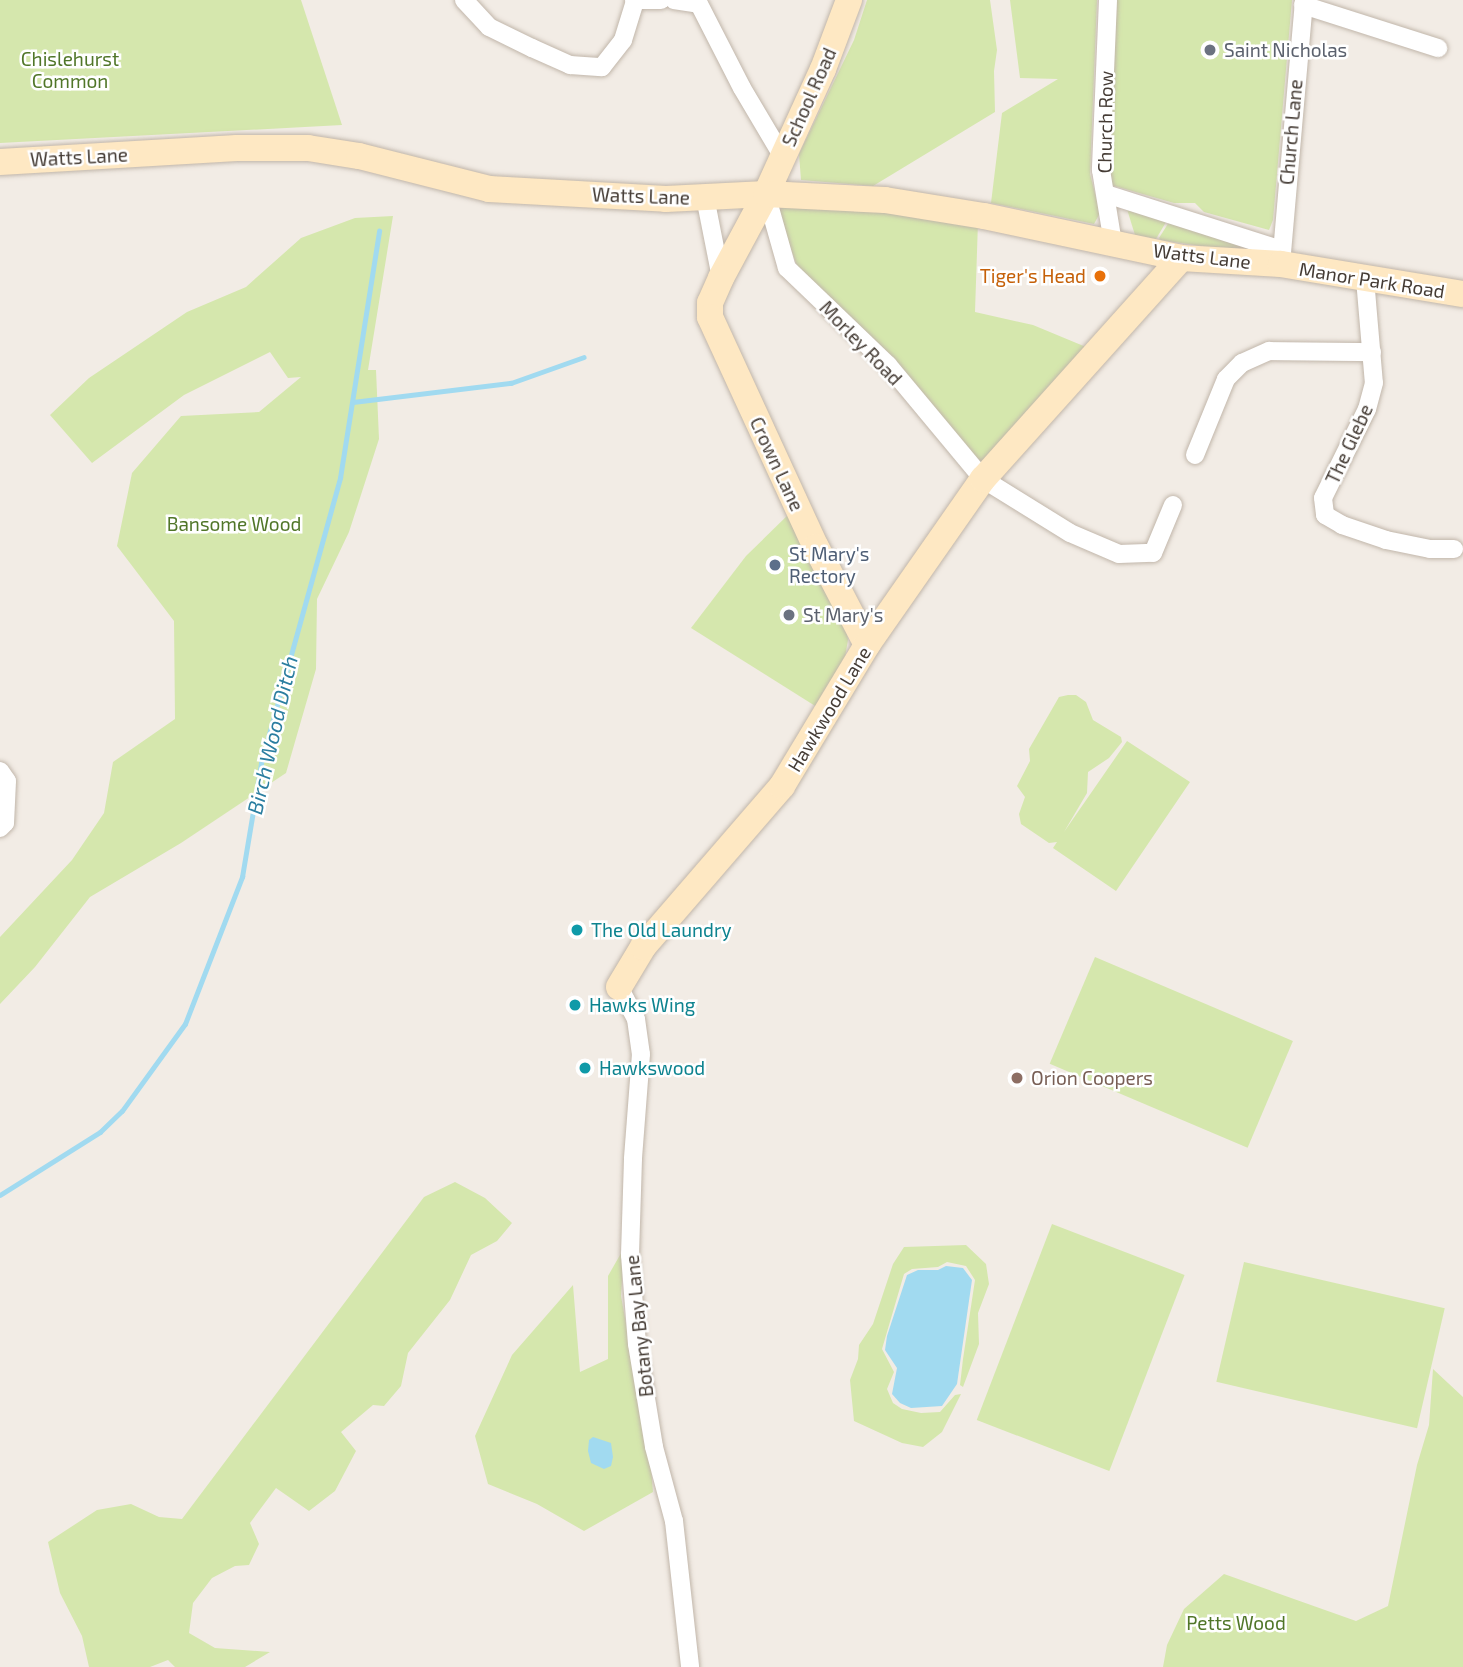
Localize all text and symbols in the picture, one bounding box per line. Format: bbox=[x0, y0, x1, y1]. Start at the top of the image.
place label: Saint Nicholas bbox=[1224, 39, 1347, 61]
marker: Saint Nicholas bbox=[1202, 42, 1218, 58]
street label: School Road bbox=[777, 44, 841, 150]
park label: Chislehurst Common bbox=[21, 48, 119, 92]
street label: Church Row bbox=[1093, 70, 1117, 174]
street label: Church Lane bbox=[1275, 78, 1307, 186]
street label: Watts Lane bbox=[29, 143, 129, 171]
street label: Watts Lane bbox=[592, 183, 690, 209]
street label: Watts Lane bbox=[1152, 239, 1252, 273]
street label: Manor Park Road bbox=[1297, 257, 1447, 303]
place label: Tiger's Head bbox=[980, 265, 1086, 287]
marker: Tiger's Head bbox=[1092, 268, 1108, 284]
street label: Morley Road bbox=[815, 296, 907, 390]
street label: The Glebe bbox=[1321, 401, 1377, 487]
street label: Crown Lane bbox=[745, 413, 809, 515]
park label: Bansome Wood bbox=[167, 513, 301, 535]
place label: St Mary's Rectory bbox=[789, 543, 869, 587]
marker: St Mary's Rectory bbox=[767, 557, 783, 573]
place label: St Mary's bbox=[803, 604, 883, 626]
marker: St Mary's bbox=[781, 607, 797, 623]
street label: Hawkwood Lane bbox=[783, 642, 875, 776]
water label: Birch Wood Ditch bbox=[241, 653, 303, 817]
place label: The Old Laundry bbox=[591, 919, 732, 941]
marker: The Old Laundry bbox=[569, 922, 585, 938]
place label: Hawks Wing bbox=[589, 994, 696, 1016]
marker: Hawks Wing bbox=[567, 997, 583, 1013]
place label: Hawkswood bbox=[599, 1057, 705, 1079]
marker: Hawkswood bbox=[577, 1060, 593, 1076]
place label: Orion Coopers bbox=[1031, 1067, 1153, 1089]
marker: Orion Coopers bbox=[1009, 1070, 1025, 1086]
street label: Botany Bay Lane bbox=[620, 1253, 658, 1399]
park label: Petts Wood bbox=[1186, 1612, 1286, 1634]

